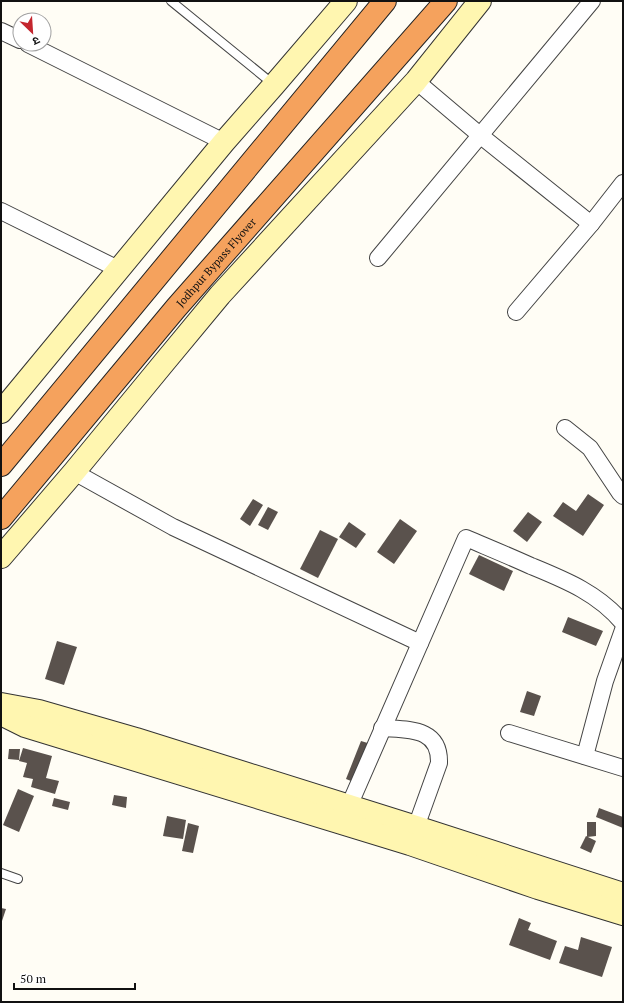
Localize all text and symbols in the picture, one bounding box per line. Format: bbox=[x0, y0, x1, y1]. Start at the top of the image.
north arrow bbox=[12, 12, 52, 52]
text: उ bbox=[30, 33, 42, 49]
street label: Jodhpur Bypass Flyover bbox=[173, 214, 259, 310]
scale bar bbox=[14, 965, 135, 991]
text: 50 m bbox=[20, 971, 47, 986]

